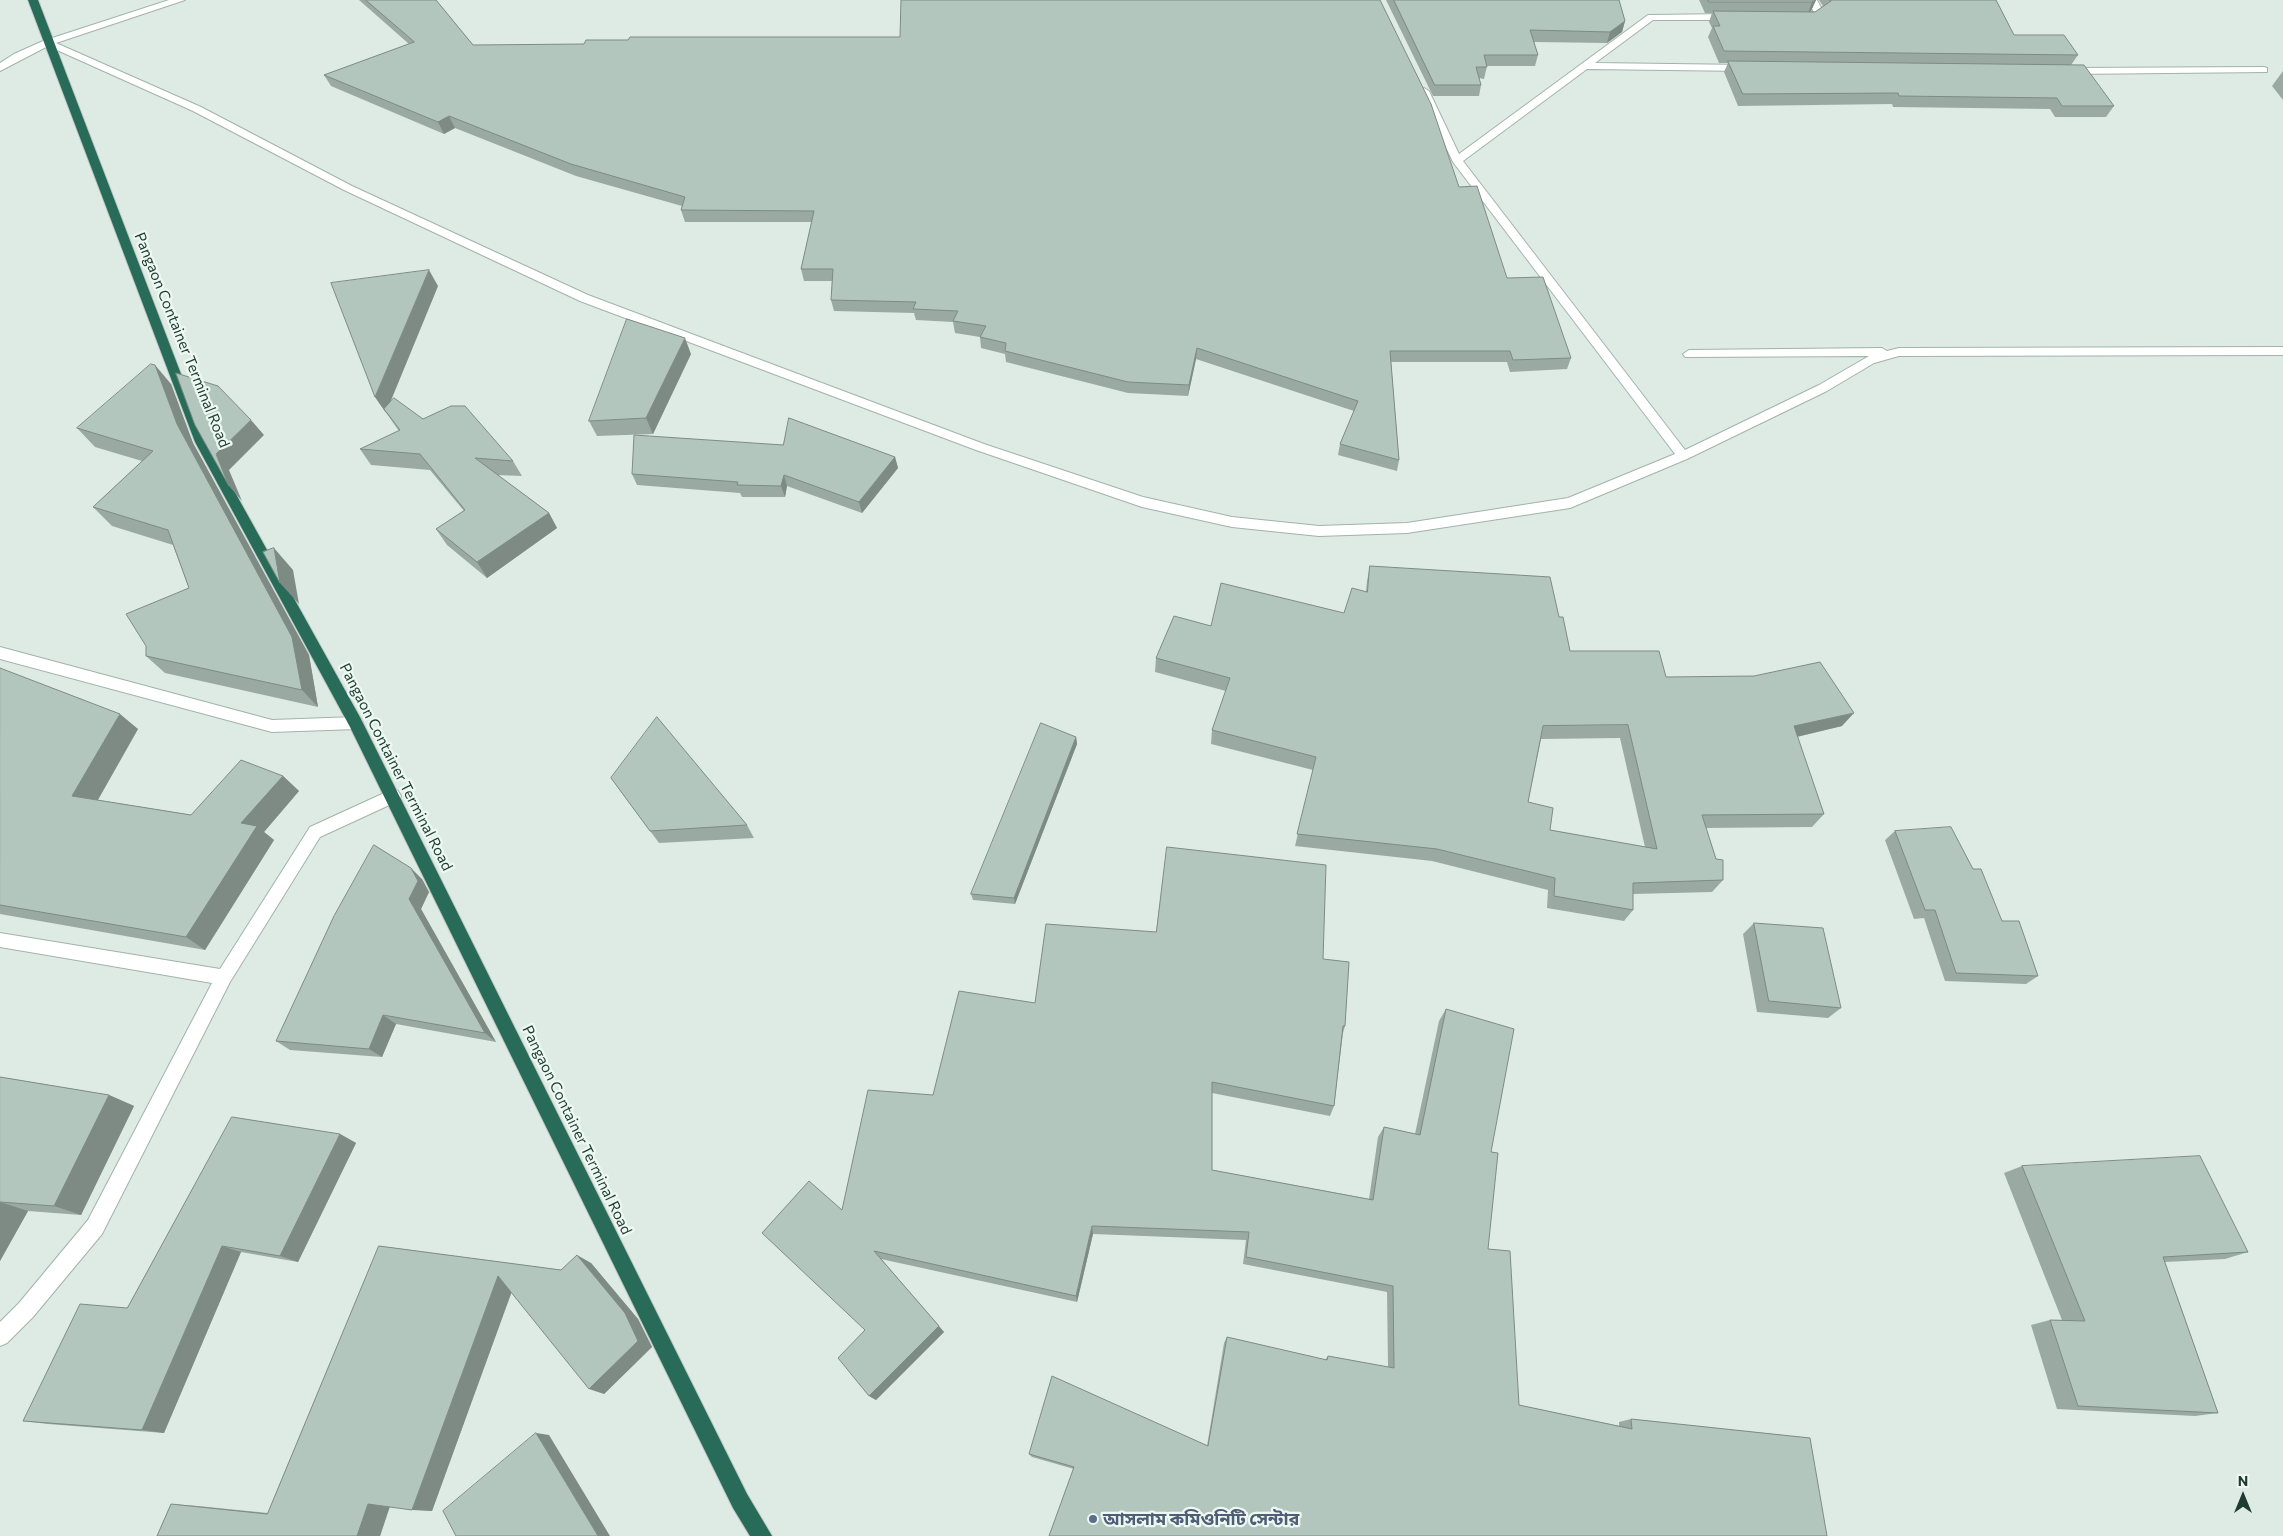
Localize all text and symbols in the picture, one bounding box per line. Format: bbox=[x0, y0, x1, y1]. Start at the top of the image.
street label: Pangaon Container Terminal Road bbox=[130, 230, 234, 450]
street label: Pangaon Container Terminal Road bbox=[336, 660, 456, 874]
street label: Pangaon Container Terminal Road bbox=[518, 1022, 636, 1238]
north arrow bbox=[2218, 1471, 2268, 1521]
text: N bbox=[2238, 1472, 2248, 1489]
place label: আসলাম কমিওনিটি সেন্টার bbox=[1103, 1508, 1299, 1530]
marker: আসলাম কমিওনিটি সেন্টার bbox=[1087, 1513, 1099, 1525]

